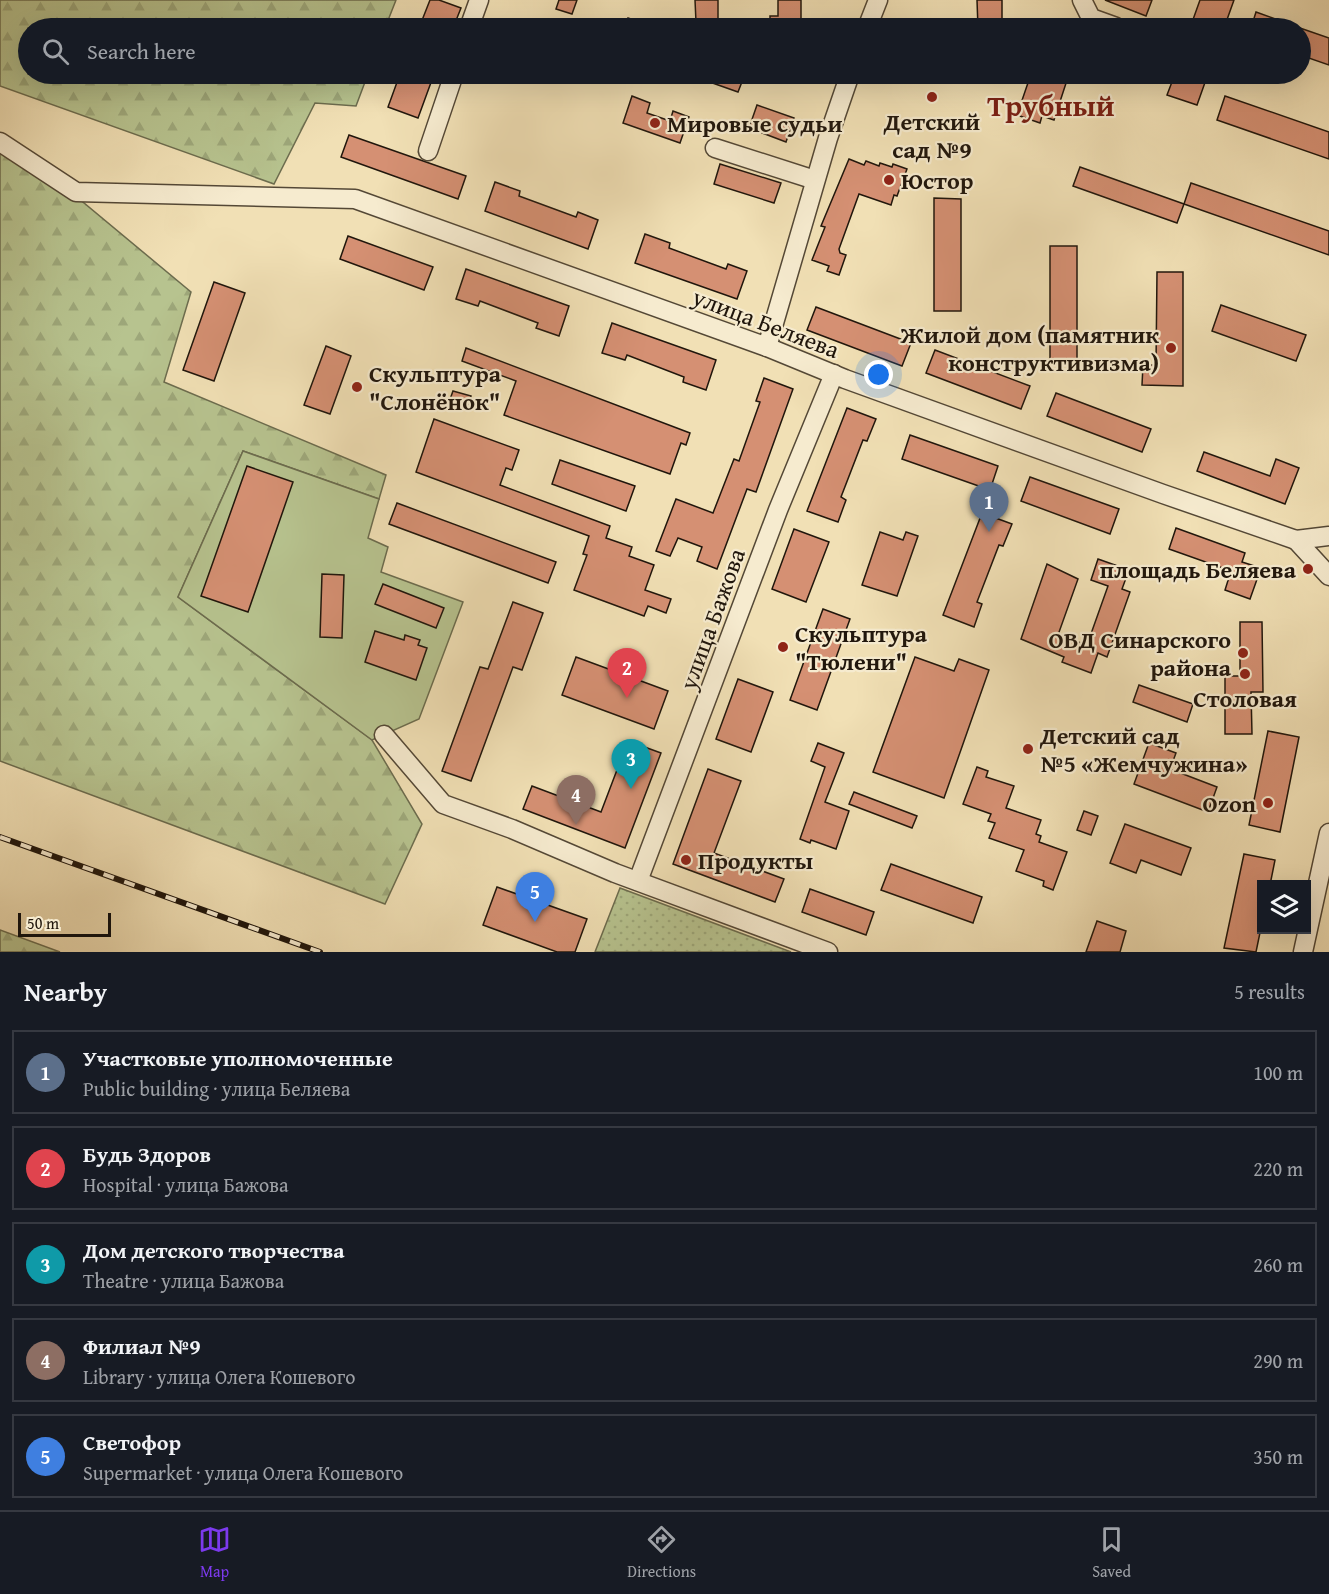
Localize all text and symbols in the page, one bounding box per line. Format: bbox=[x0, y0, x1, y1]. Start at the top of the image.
search box bbox=[18, 18, 1311, 84]
icon: search bbox=[39, 35, 72, 68]
text: Search here bbox=[87, 35, 196, 67]
district label: Трубный bbox=[987, 83, 1115, 127]
marker: Детский сад №9 bbox=[925, 90, 939, 104]
place label: Детский сад №9 bbox=[883, 104, 980, 167]
place label: Мировые судьи bbox=[667, 106, 843, 141]
marker: Мировые судьи bbox=[648, 116, 662, 130]
place label: Юстор bbox=[901, 163, 973, 198]
marker: Юстор bbox=[882, 173, 896, 187]
street label: улица Беляева bbox=[687, 279, 845, 367]
place label: Жилой дом (памятник конструктивизма) bbox=[900, 317, 1159, 380]
marker: Жилой дом (памятник конструктивизма) bbox=[1164, 341, 1178, 355]
place label: Скульптура "Слонёнок" bbox=[369, 356, 502, 419]
your location bbox=[864, 360, 893, 389]
marker: Скульптура "Слонёнок" bbox=[350, 380, 364, 394]
pin: 1 bbox=[970, 482, 1008, 532]
street label: улица Бажова bbox=[670, 543, 754, 695]
place label: площадь Беляева bbox=[1100, 552, 1297, 587]
marker: площадь Беляева bbox=[1301, 562, 1315, 576]
place label: Скульптура "Тюлени" bbox=[795, 616, 928, 679]
place label: ОВД Синарского района bbox=[1049, 622, 1232, 685]
marker: Скульптура "Тюлени" bbox=[776, 640, 790, 654]
marker: ОВД Синарского района bbox=[1236, 646, 1250, 660]
pin: 2 bbox=[608, 648, 646, 698]
marker: Столовая bbox=[1238, 667, 1252, 681]
place label: Столовая bbox=[1193, 681, 1297, 716]
place label: Детский сад №5 «Жемчужина» bbox=[1039, 718, 1248, 781]
pin: 3 bbox=[612, 740, 650, 789]
marker: Детский сад №5 «Жемчужина» bbox=[1021, 742, 1035, 756]
pin: 4 bbox=[556, 776, 596, 825]
place label: Ozon bbox=[1203, 786, 1256, 821]
marker: Ozon bbox=[1261, 796, 1275, 810]
place label: Продукты bbox=[698, 843, 814, 878]
marker: Продукты bbox=[679, 853, 693, 867]
pin: 5 bbox=[516, 872, 554, 922]
map controls bbox=[1257, 880, 1311, 934]
button: layers bbox=[1257, 880, 1311, 934]
scale bar bbox=[18, 910, 111, 938]
text: 50 m bbox=[27, 911, 59, 935]
text: Nearby bbox=[24, 972, 107, 1011]
text: 5 results bbox=[1234, 977, 1305, 1006]
text: Участковые уполномоченные bbox=[83, 1042, 393, 1074]
text: 1 bbox=[40, 1058, 51, 1087]
text: 100 m bbox=[1253, 1058, 1303, 1087]
text: Public building · улица Беляева bbox=[83, 1074, 350, 1103]
text: Будь Здоров bbox=[83, 1138, 211, 1170]
text: 2 bbox=[40, 1154, 51, 1183]
text: 220 m bbox=[1253, 1154, 1303, 1183]
text: Hospital · улица Бажова bbox=[83, 1170, 288, 1199]
text: Дом детского творчества bbox=[83, 1234, 344, 1266]
text: 3 bbox=[40, 1250, 51, 1279]
text: 260 m bbox=[1253, 1250, 1303, 1279]
text: Theatre · улица Бажова bbox=[83, 1266, 284, 1295]
text: Филиал №9 bbox=[83, 1330, 201, 1362]
text: 4 bbox=[40, 1346, 51, 1375]
text: 290 m bbox=[1253, 1346, 1303, 1375]
text: Library · улица Олега Кошевого bbox=[83, 1362, 355, 1391]
text: Светофор bbox=[83, 1426, 181, 1458]
text: 5 bbox=[40, 1442, 51, 1471]
text: 350 m bbox=[1253, 1442, 1303, 1471]
text: Supermarket · улица Олега Кошевого bbox=[83, 1458, 403, 1487]
tab: Map bbox=[198, 1523, 231, 1583]
tab: Directions bbox=[627, 1523, 696, 1583]
tab: Saved bbox=[1092, 1523, 1131, 1583]

